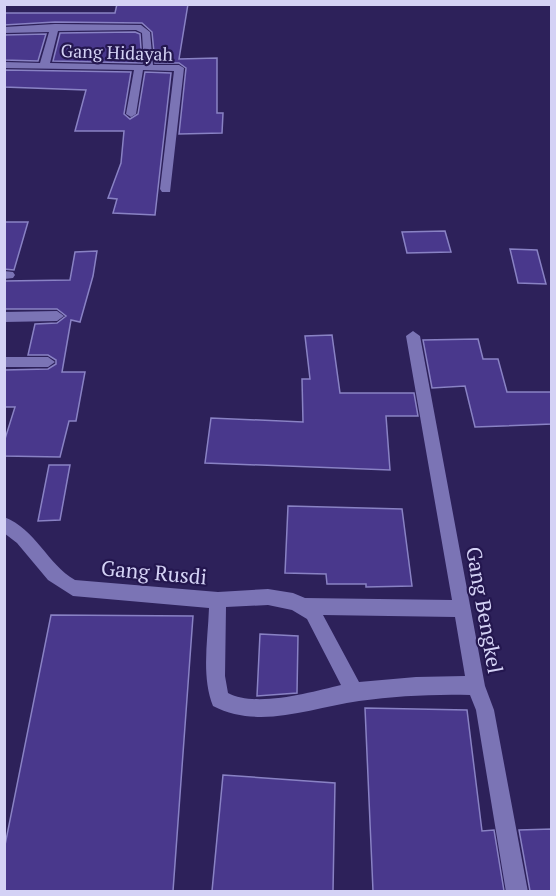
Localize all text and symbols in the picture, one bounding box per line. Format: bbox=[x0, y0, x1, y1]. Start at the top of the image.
street label: Gang Hidayah bbox=[60, 38, 174, 66]
street label: Gang Bengkel bbox=[460, 544, 510, 676]
street label: Gang Rusdi bbox=[100, 553, 208, 591]

